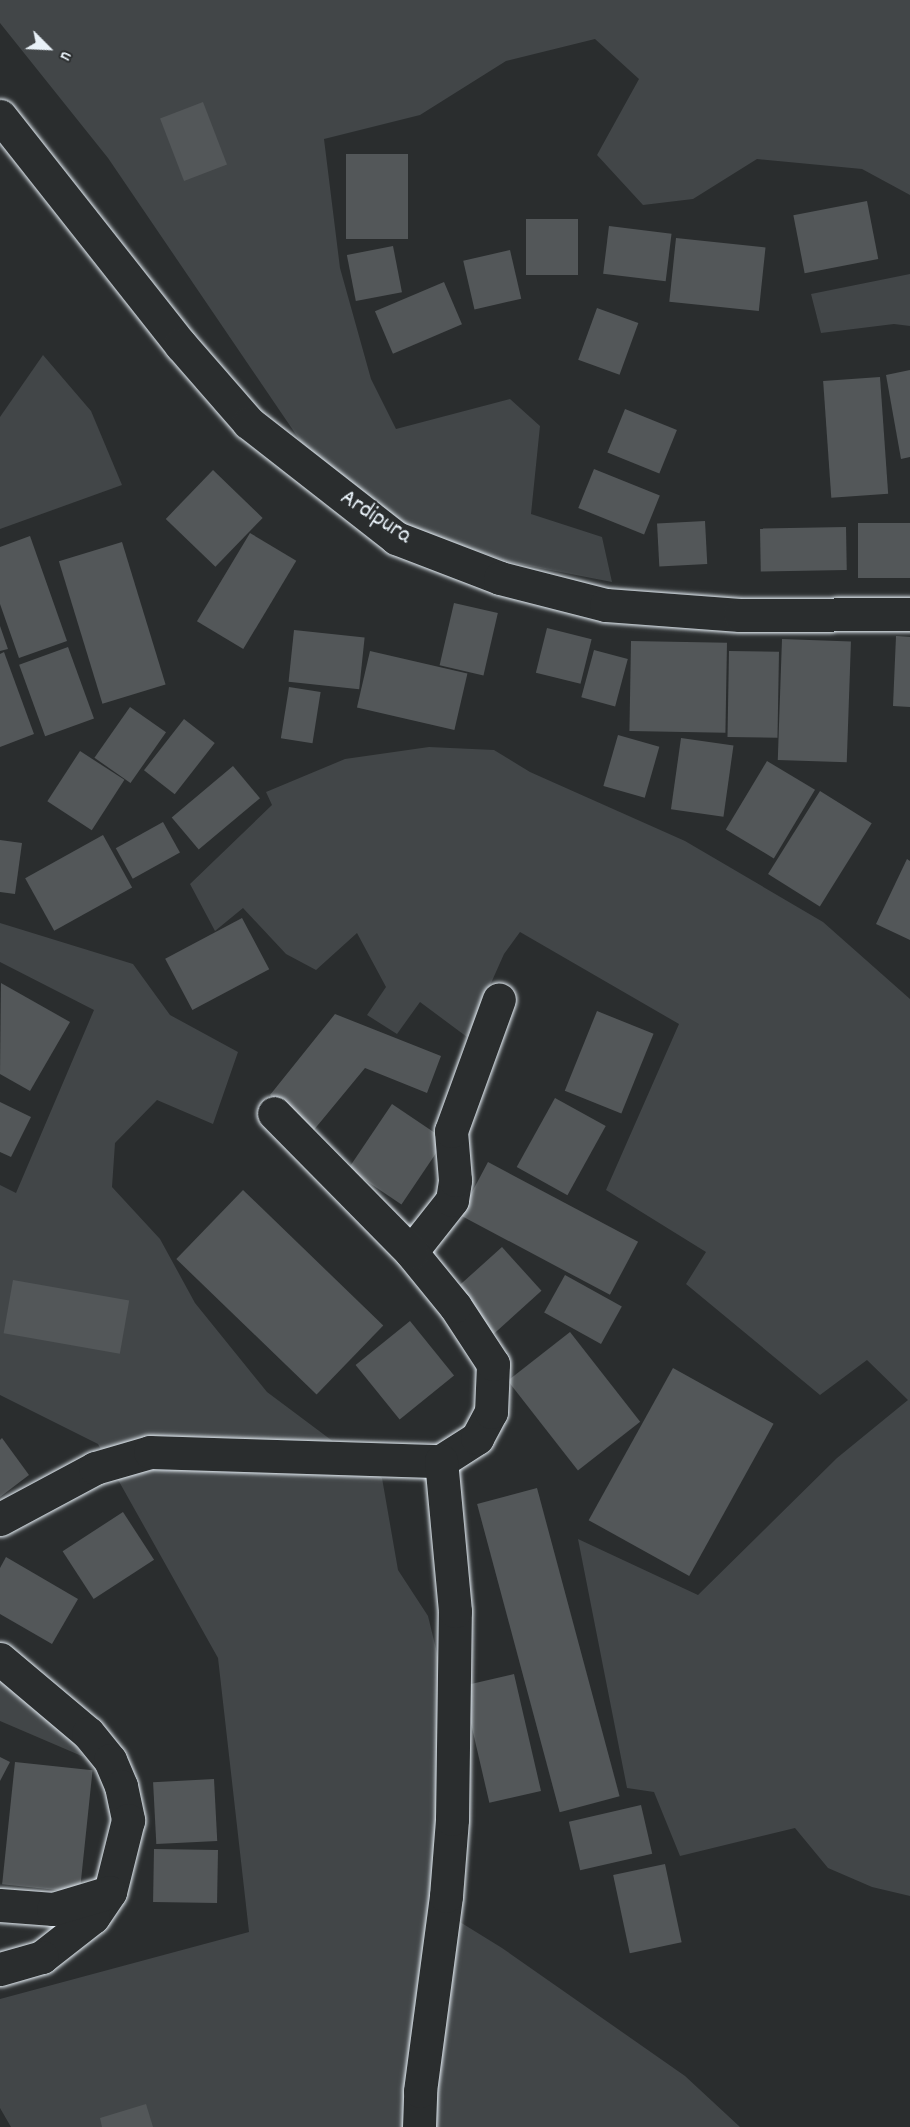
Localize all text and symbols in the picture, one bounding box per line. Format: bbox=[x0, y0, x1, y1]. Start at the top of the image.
north arrow bbox=[18, 18, 78, 78]
text: U bbox=[53, 47, 77, 64]
street label: Ardipura bbox=[334, 484, 416, 552]

